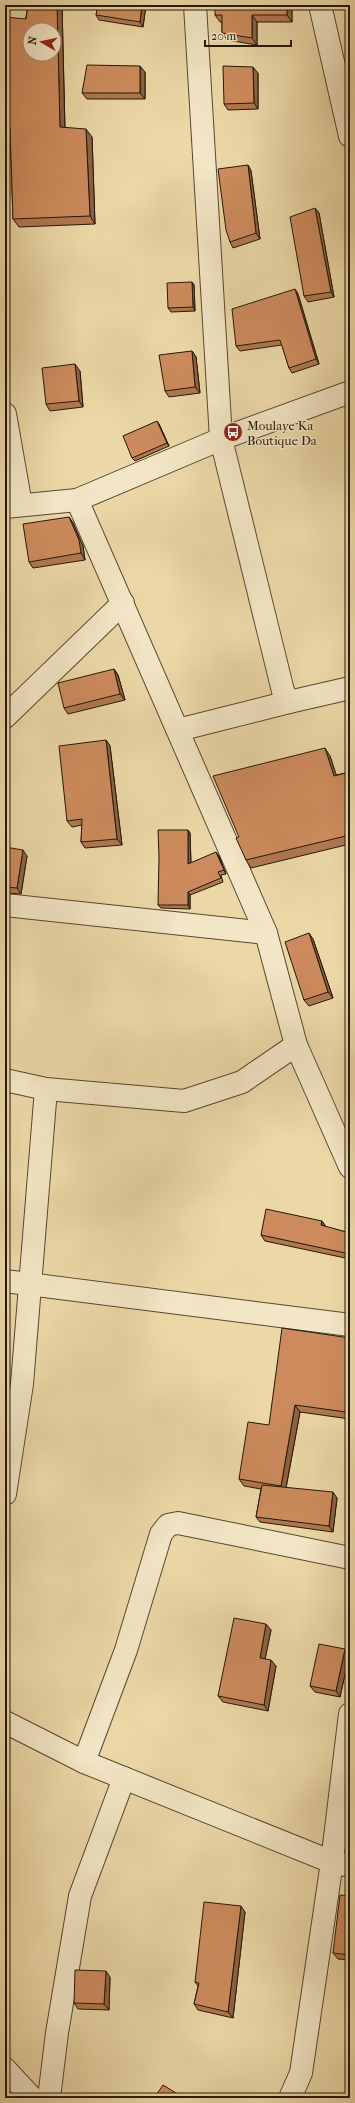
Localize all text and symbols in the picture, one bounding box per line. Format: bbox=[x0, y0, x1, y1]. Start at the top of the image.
north arrow bbox=[22, 22, 62, 62]
scale bar bbox=[205, 22, 291, 48]
text: 20 m bbox=[211, 29, 236, 43]
text: N bbox=[26, 35, 40, 46]
place label: Moulaye Ka Boutique Da bbox=[247, 418, 318, 448]
bus stop icon: Moulaye Ka Boutique Da bbox=[222, 421, 244, 443]

